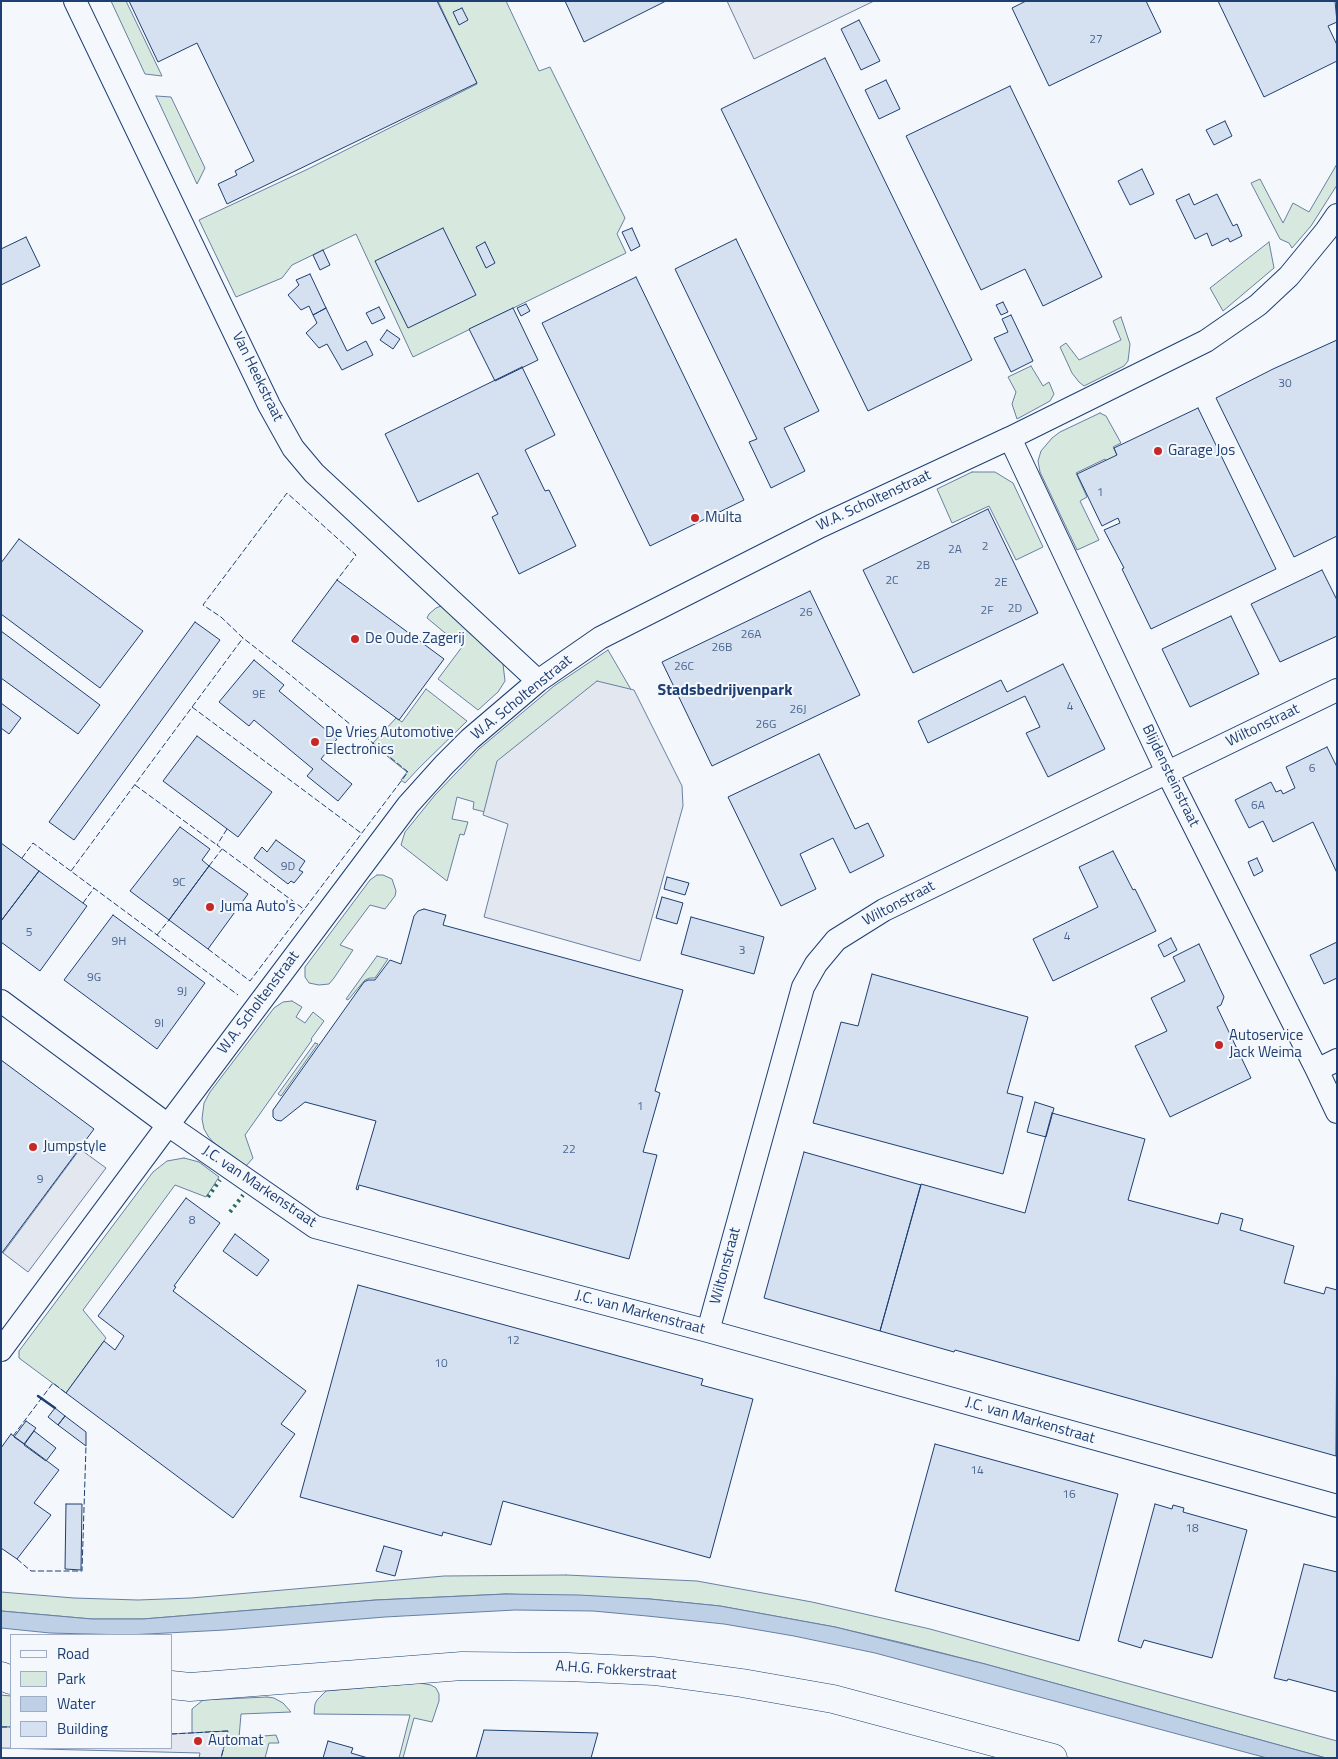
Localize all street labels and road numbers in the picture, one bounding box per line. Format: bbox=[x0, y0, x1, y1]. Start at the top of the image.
street label: Van Heekstraat bbox=[228, 329, 286, 425]
street label: W.A. Scholtenstraat bbox=[814, 467, 934, 535]
street label: W.A. Scholtenstraat bbox=[468, 652, 576, 744]
street label: Wiltonstraat bbox=[1224, 701, 1302, 751]
street label: Blijdensteinstraat bbox=[1137, 722, 1203, 830]
street label: Wiltonstraat bbox=[860, 878, 938, 930]
street label: W.A. Scholtenstraat bbox=[214, 948, 304, 1058]
street label: J.C. van Markenstraat bbox=[199, 1142, 319, 1232]
street label: Wiltonstraat bbox=[707, 1226, 745, 1306]
street label: J.C. van Markenstraat bbox=[573, 1287, 707, 1339]
street label: J.C. van Markenstraat bbox=[963, 1394, 1097, 1448]
street label: A.H.G. Fokkerstraat bbox=[555, 1658, 677, 1684]

